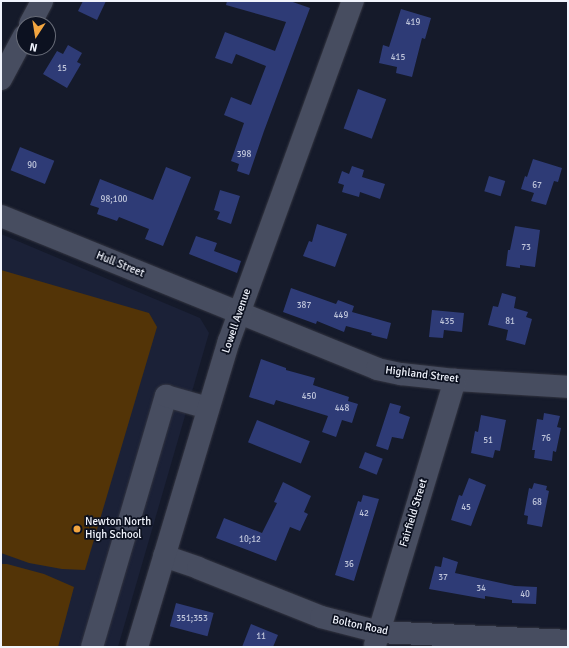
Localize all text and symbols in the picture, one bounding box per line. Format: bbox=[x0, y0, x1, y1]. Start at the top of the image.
north arrow bbox=[16, 16, 56, 56]
house number: 419 bbox=[406, 18, 420, 28]
text: N bbox=[29, 40, 39, 54]
house number: 415 bbox=[391, 53, 405, 63]
house number: 15 bbox=[57, 64, 67, 74]
house number: 398 bbox=[237, 150, 251, 160]
house number: 90 bbox=[27, 161, 37, 171]
house number: 67 bbox=[532, 181, 542, 191]
house number: 98;100 bbox=[101, 195, 127, 205]
house number: 73 bbox=[521, 243, 531, 253]
street label: Hull Street bbox=[94, 249, 146, 281]
street label: Lowell Avenue bbox=[220, 287, 254, 355]
house number: 387 bbox=[297, 301, 311, 311]
house number: 449 bbox=[334, 311, 348, 321]
house number: 435 bbox=[440, 317, 454, 327]
house number: 81 bbox=[505, 317, 515, 327]
street label: Highland Street bbox=[385, 364, 459, 386]
house number: 450 bbox=[302, 392, 316, 402]
house number: 448 bbox=[335, 404, 349, 414]
house number: 76 bbox=[541, 434, 551, 444]
house number: 51 bbox=[483, 436, 493, 446]
street label: Fairfield Street bbox=[397, 477, 431, 549]
house number: 68 bbox=[532, 498, 542, 508]
house number: 45 bbox=[461, 503, 471, 513]
house number: 42 bbox=[359, 509, 369, 519]
place label: Newton North High School bbox=[85, 516, 151, 542]
marker: Newton North High School bbox=[72, 524, 82, 534]
house number: 10;12 bbox=[239, 535, 261, 545]
house number: 36 bbox=[344, 560, 354, 570]
house number: 37 bbox=[438, 573, 448, 583]
house number: 34 bbox=[476, 584, 486, 594]
house number: 40 bbox=[520, 590, 530, 600]
house number: 351;353 bbox=[176, 614, 208, 624]
street label: Bolton Road bbox=[331, 614, 389, 638]
house number: 11 bbox=[256, 632, 266, 642]

